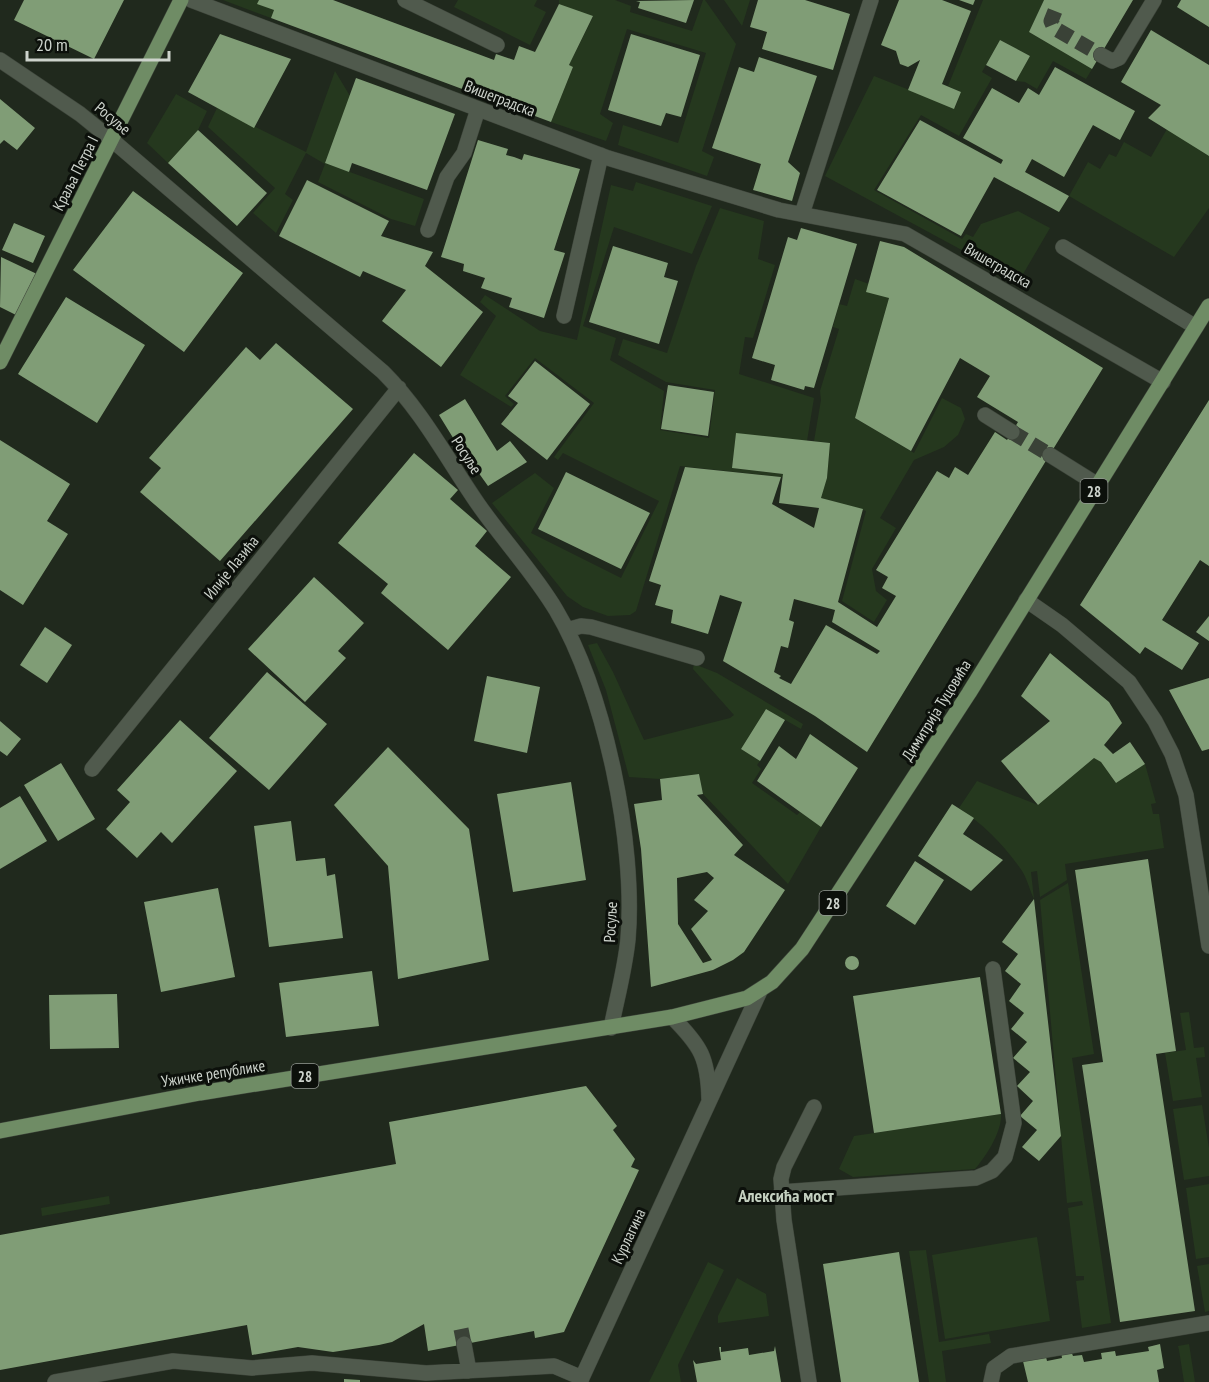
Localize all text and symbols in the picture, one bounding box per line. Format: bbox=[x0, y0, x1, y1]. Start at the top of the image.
scale bar bbox=[27, 24, 170, 62]
text: 20 m bbox=[36, 33, 68, 56]
street label: Вишеградска bbox=[462, 75, 538, 121]
street label: Росуље bbox=[91, 97, 135, 139]
street label: Краља Петра I bbox=[48, 132, 102, 214]
street label: Вишеградска bbox=[961, 238, 1035, 292]
street label: Росуље bbox=[447, 432, 487, 478]
road number: 28 bbox=[1080, 479, 1108, 503]
street label: Илије Лазића bbox=[199, 531, 263, 603]
street label: Димитрија Туцовића bbox=[897, 656, 975, 764]
road number: 28 bbox=[820, 891, 846, 915]
street label: Росуље bbox=[599, 901, 621, 943]
street label: Ужичке републике bbox=[160, 1055, 266, 1091]
road number: 28 bbox=[292, 1064, 318, 1088]
district label: Алексића мост bbox=[737, 1184, 835, 1207]
street label: Курлагина bbox=[607, 1205, 649, 1267]

